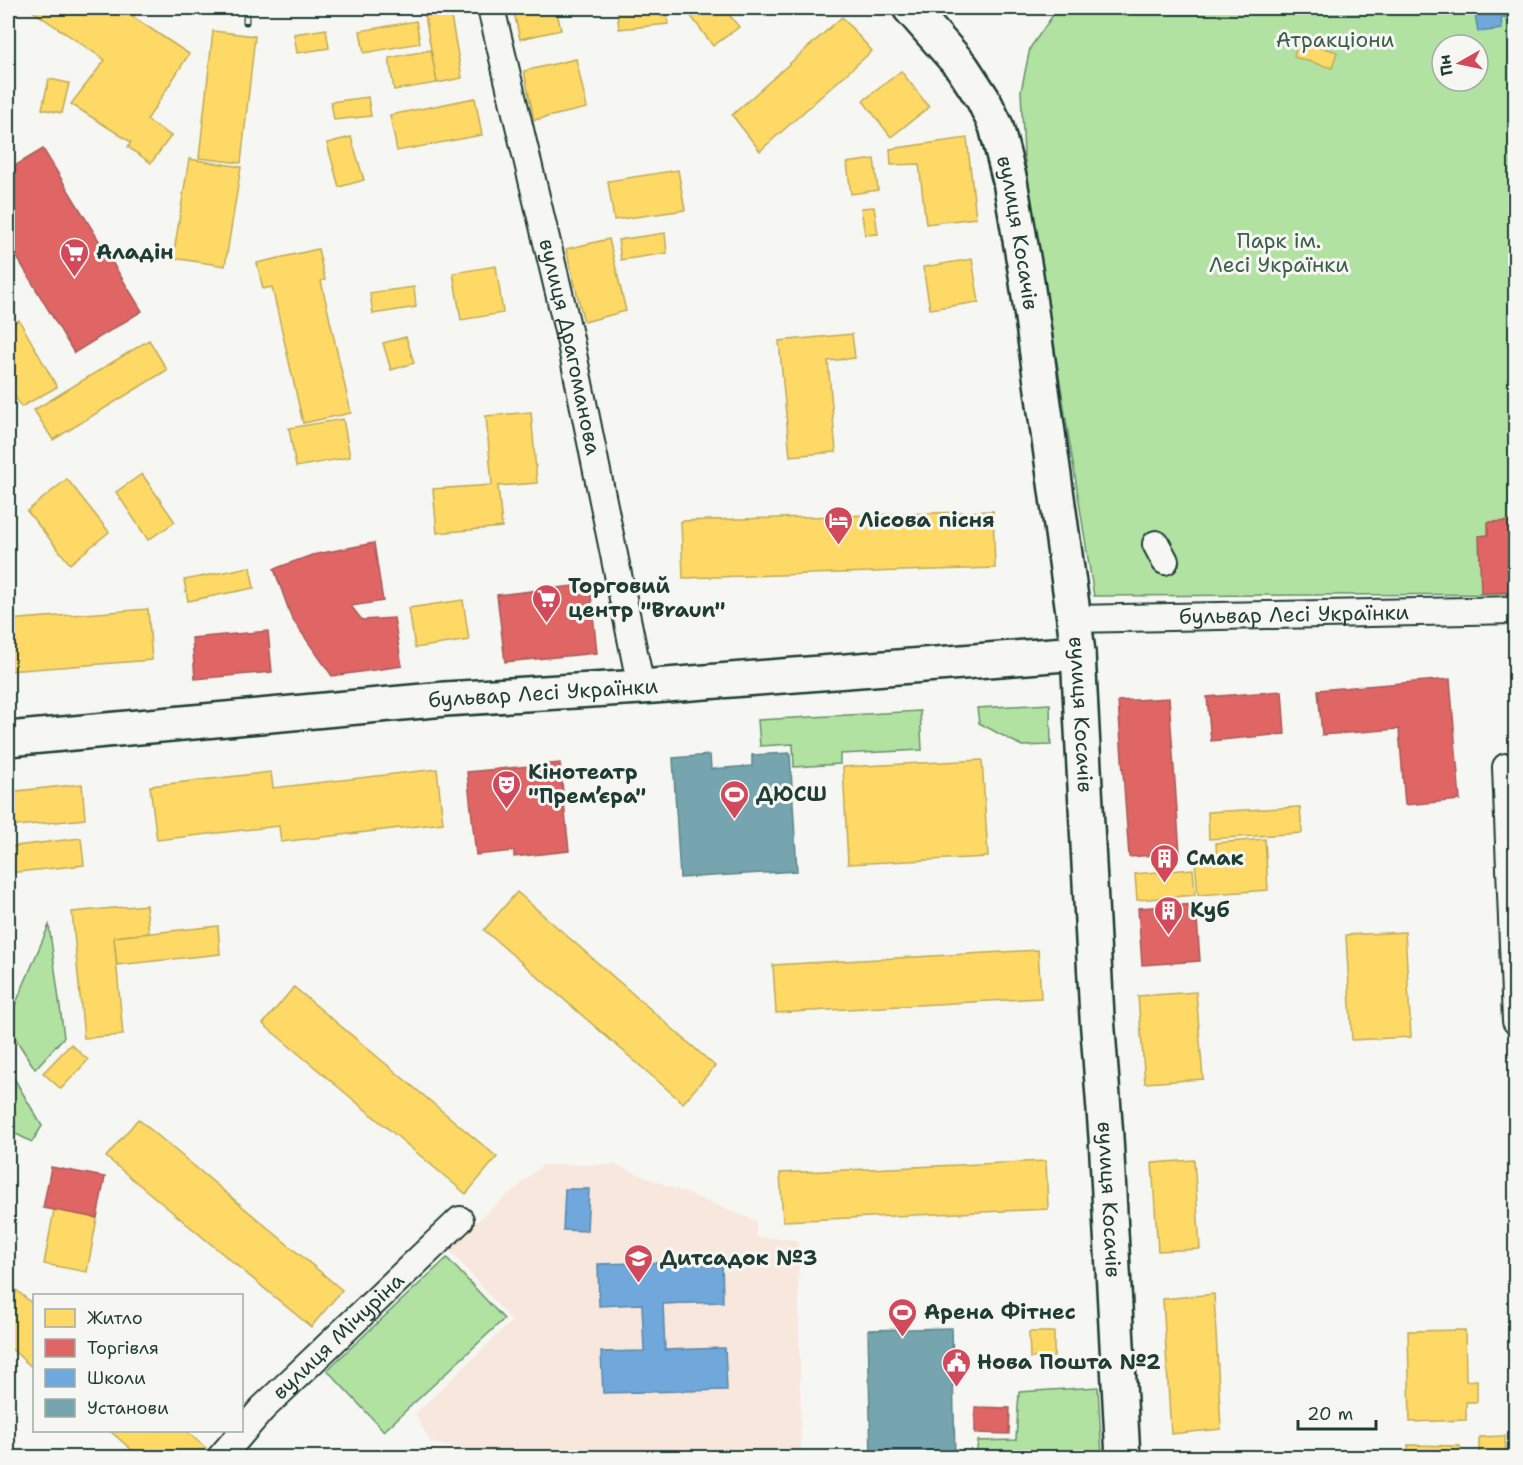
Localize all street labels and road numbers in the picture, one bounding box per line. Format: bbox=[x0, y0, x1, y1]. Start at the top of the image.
street label: вулиця Косачів bbox=[990, 153, 1045, 312]
street label: вулиця Драгоманова bbox=[533, 236, 607, 457]
street label: бульвар Лесі Українки bbox=[1178, 598, 1410, 631]
street label: вулиця Косачів bbox=[1062, 635, 1099, 793]
street label: бульвар Лесі Українки bbox=[427, 672, 659, 714]
street label: вулиця Косачів bbox=[1091, 1120, 1127, 1278]
street label: вулиця Мічуріна bbox=[266, 1266, 410, 1406]

